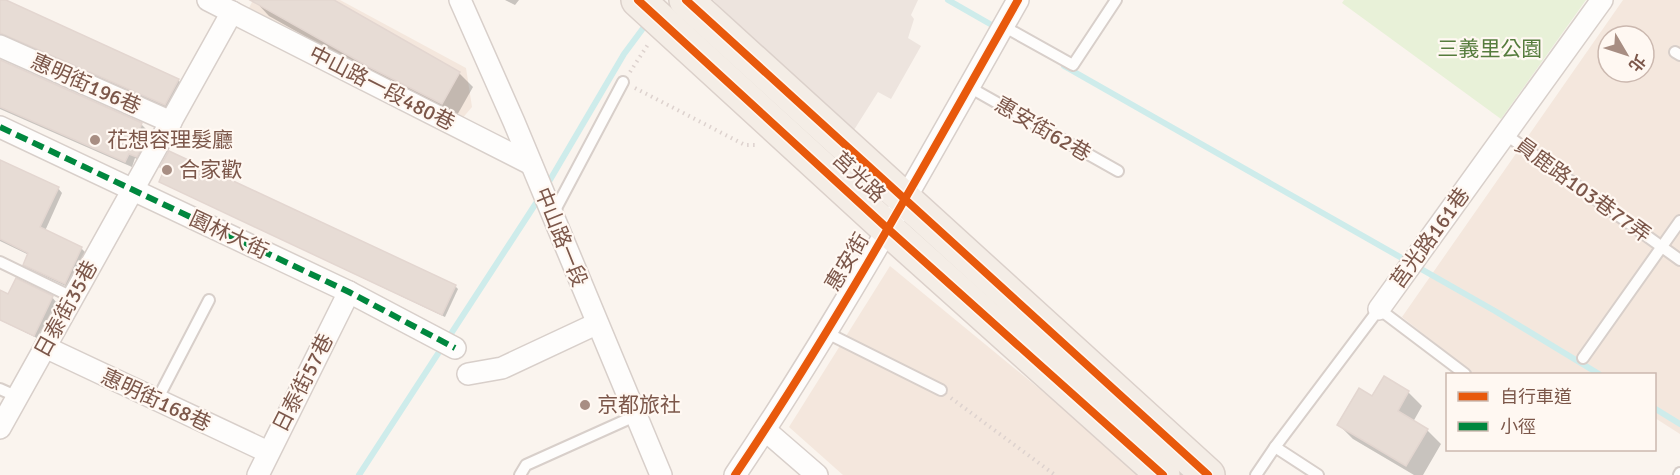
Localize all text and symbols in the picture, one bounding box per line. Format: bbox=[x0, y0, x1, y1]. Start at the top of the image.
north arrow bbox=[1596, 24, 1656, 84]
park label: 三義里公園 bbox=[1438, 36, 1543, 62]
street label: 中山路一段480巷 bbox=[305, 40, 459, 136]
street label: 惠明街196巷 bbox=[27, 48, 145, 120]
text: 北 bbox=[1624, 50, 1650, 75]
street label: 惠安街62巷 bbox=[990, 91, 1096, 167]
place label: 花想容理髮廳 bbox=[107, 127, 233, 153]
street label: 員鹿路103巷77弄 bbox=[1510, 132, 1656, 248]
marker: 花想容理髮廳 bbox=[88, 133, 102, 147]
street label: 莒光路 bbox=[827, 146, 891, 208]
place label: 合家歡 bbox=[179, 157, 242, 183]
marker: 合家歡 bbox=[160, 163, 174, 177]
street label: 中山路一段 bbox=[529, 183, 593, 291]
street label: 莒光路161巷 bbox=[1385, 183, 1475, 293]
street label: 園林大街 bbox=[185, 205, 273, 265]
street label: 惠安街 bbox=[820, 228, 874, 296]
street label: 日泰街35巷 bbox=[29, 256, 103, 362]
street label: 日泰街57巷 bbox=[267, 330, 339, 436]
street label: 惠明街168巷 bbox=[97, 363, 215, 437]
legend bbox=[1446, 373, 1656, 451]
text: 自行車道 bbox=[1500, 386, 1572, 408]
place label: 京都旅社 bbox=[597, 392, 681, 418]
marker: 京都旅社 bbox=[578, 398, 592, 412]
text: 小徑 bbox=[1500, 416, 1536, 438]

